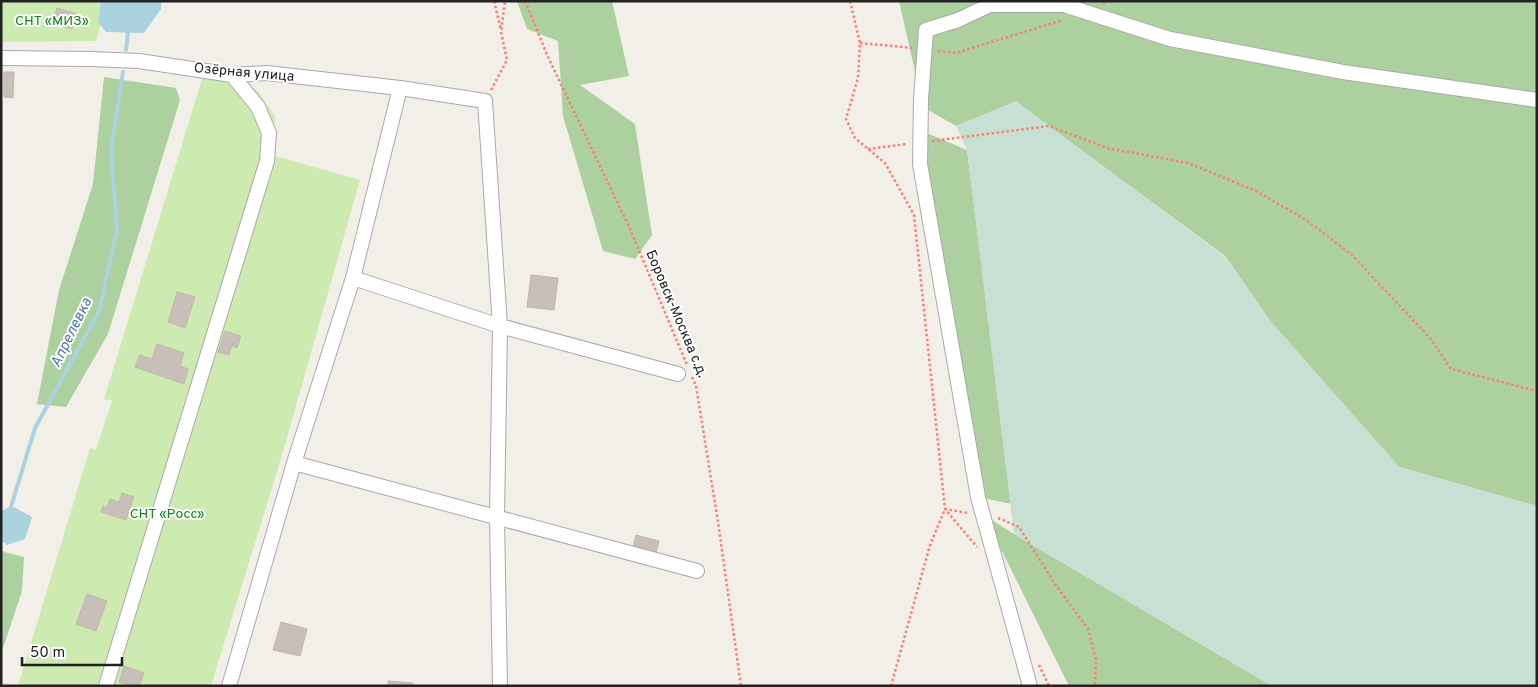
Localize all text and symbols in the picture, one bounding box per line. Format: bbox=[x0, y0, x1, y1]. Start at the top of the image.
park label: СНТ «МИЗ» bbox=[15, 13, 89, 30]
street label: Озёрная улица bbox=[193, 60, 295, 86]
street label: Боровск-Москва с.д. bbox=[641, 248, 711, 380]
water label: Апрелевка bbox=[47, 295, 97, 371]
park label: СНТ «Росс» bbox=[130, 506, 204, 523]
scale bar bbox=[22, 634, 122, 666]
text: 50 m bbox=[30, 644, 65, 663]

